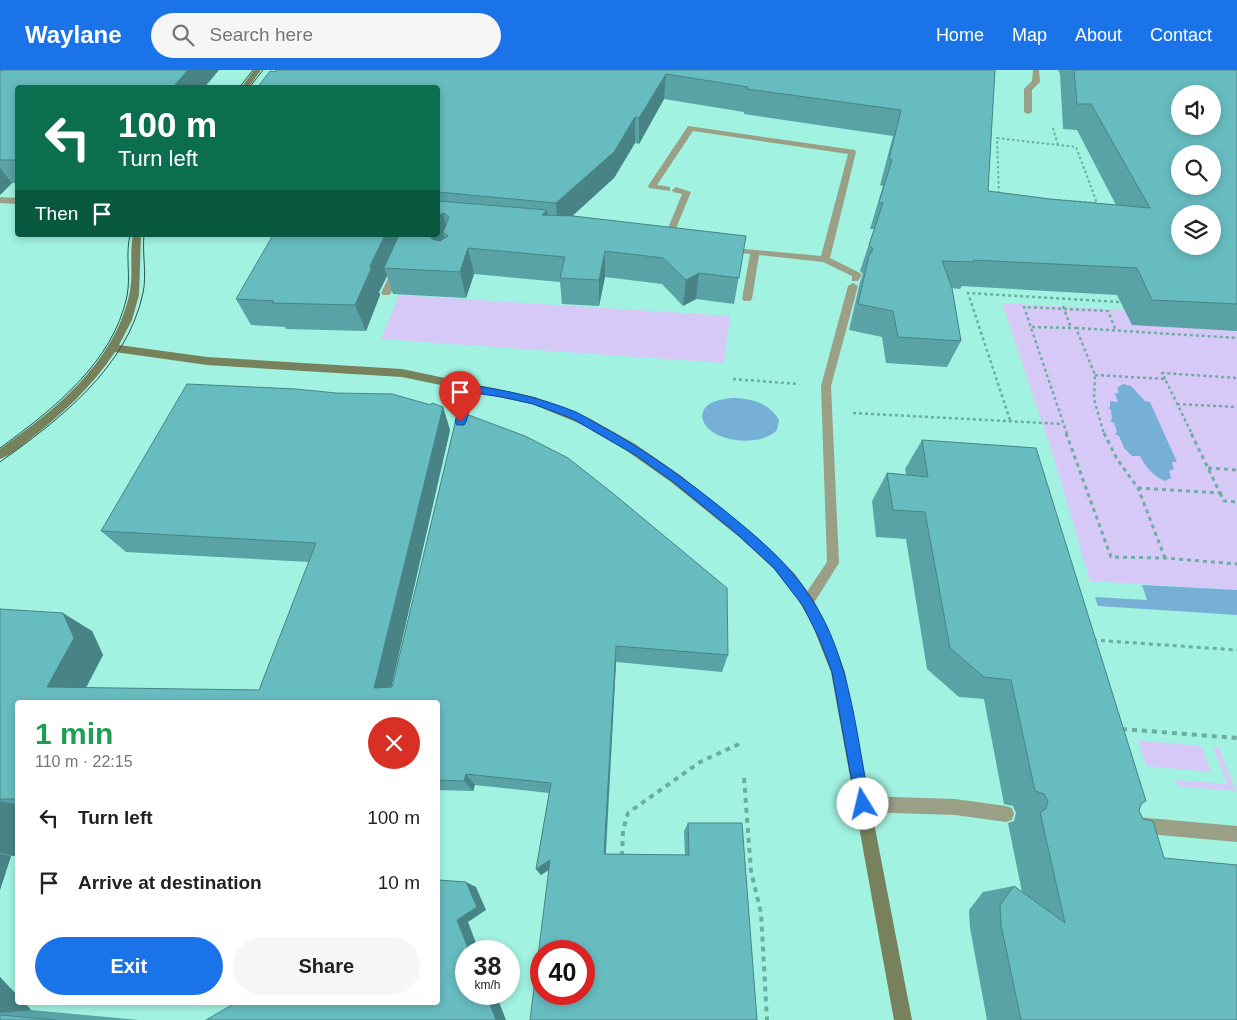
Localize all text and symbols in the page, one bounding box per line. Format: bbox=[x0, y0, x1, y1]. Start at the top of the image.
search box bbox=[151, 13, 501, 58]
text: Waylane bbox=[25, 21, 121, 48]
icon: search bbox=[169, 21, 197, 49]
text: Search here bbox=[209, 24, 313, 45]
text: Home bbox=[936, 25, 984, 45]
text: Map bbox=[1012, 25, 1047, 45]
text: About bbox=[1075, 25, 1122, 45]
text: Contact bbox=[1150, 25, 1212, 45]
map controls bbox=[1171, 85, 1221, 255]
button: sound bbox=[1171, 85, 1221, 135]
icon: left bbox=[35, 105, 100, 170]
text: 100 m bbox=[118, 105, 217, 144]
button: search bbox=[1171, 145, 1221, 195]
text: Turn left bbox=[118, 146, 198, 171]
icon: arrive bbox=[88, 200, 116, 228]
text: Then bbox=[35, 203, 78, 224]
button: layers bbox=[1171, 205, 1221, 255]
pin bbox=[439, 371, 481, 422]
icon: arrive bbox=[446, 378, 474, 406]
text: 1 min bbox=[35, 717, 113, 750]
button: close bbox=[368, 717, 420, 769]
text: 110 m · 22:15 bbox=[35, 753, 133, 770]
position arrow bbox=[836, 777, 888, 829]
icon: left bbox=[35, 804, 63, 832]
text: Turn left bbox=[78, 807, 153, 828]
text: 100 m bbox=[367, 807, 420, 828]
icon: arrive bbox=[35, 869, 63, 897]
text: Arrive at destination bbox=[78, 872, 262, 893]
text: 10 m bbox=[378, 872, 420, 893]
button: Exit bbox=[35, 937, 223, 995]
button: Share bbox=[233, 937, 420, 995]
speed limit sign: 40 bbox=[530, 940, 595, 1005]
text: 38 bbox=[474, 952, 501, 980]
text: km/h bbox=[474, 978, 501, 992]

